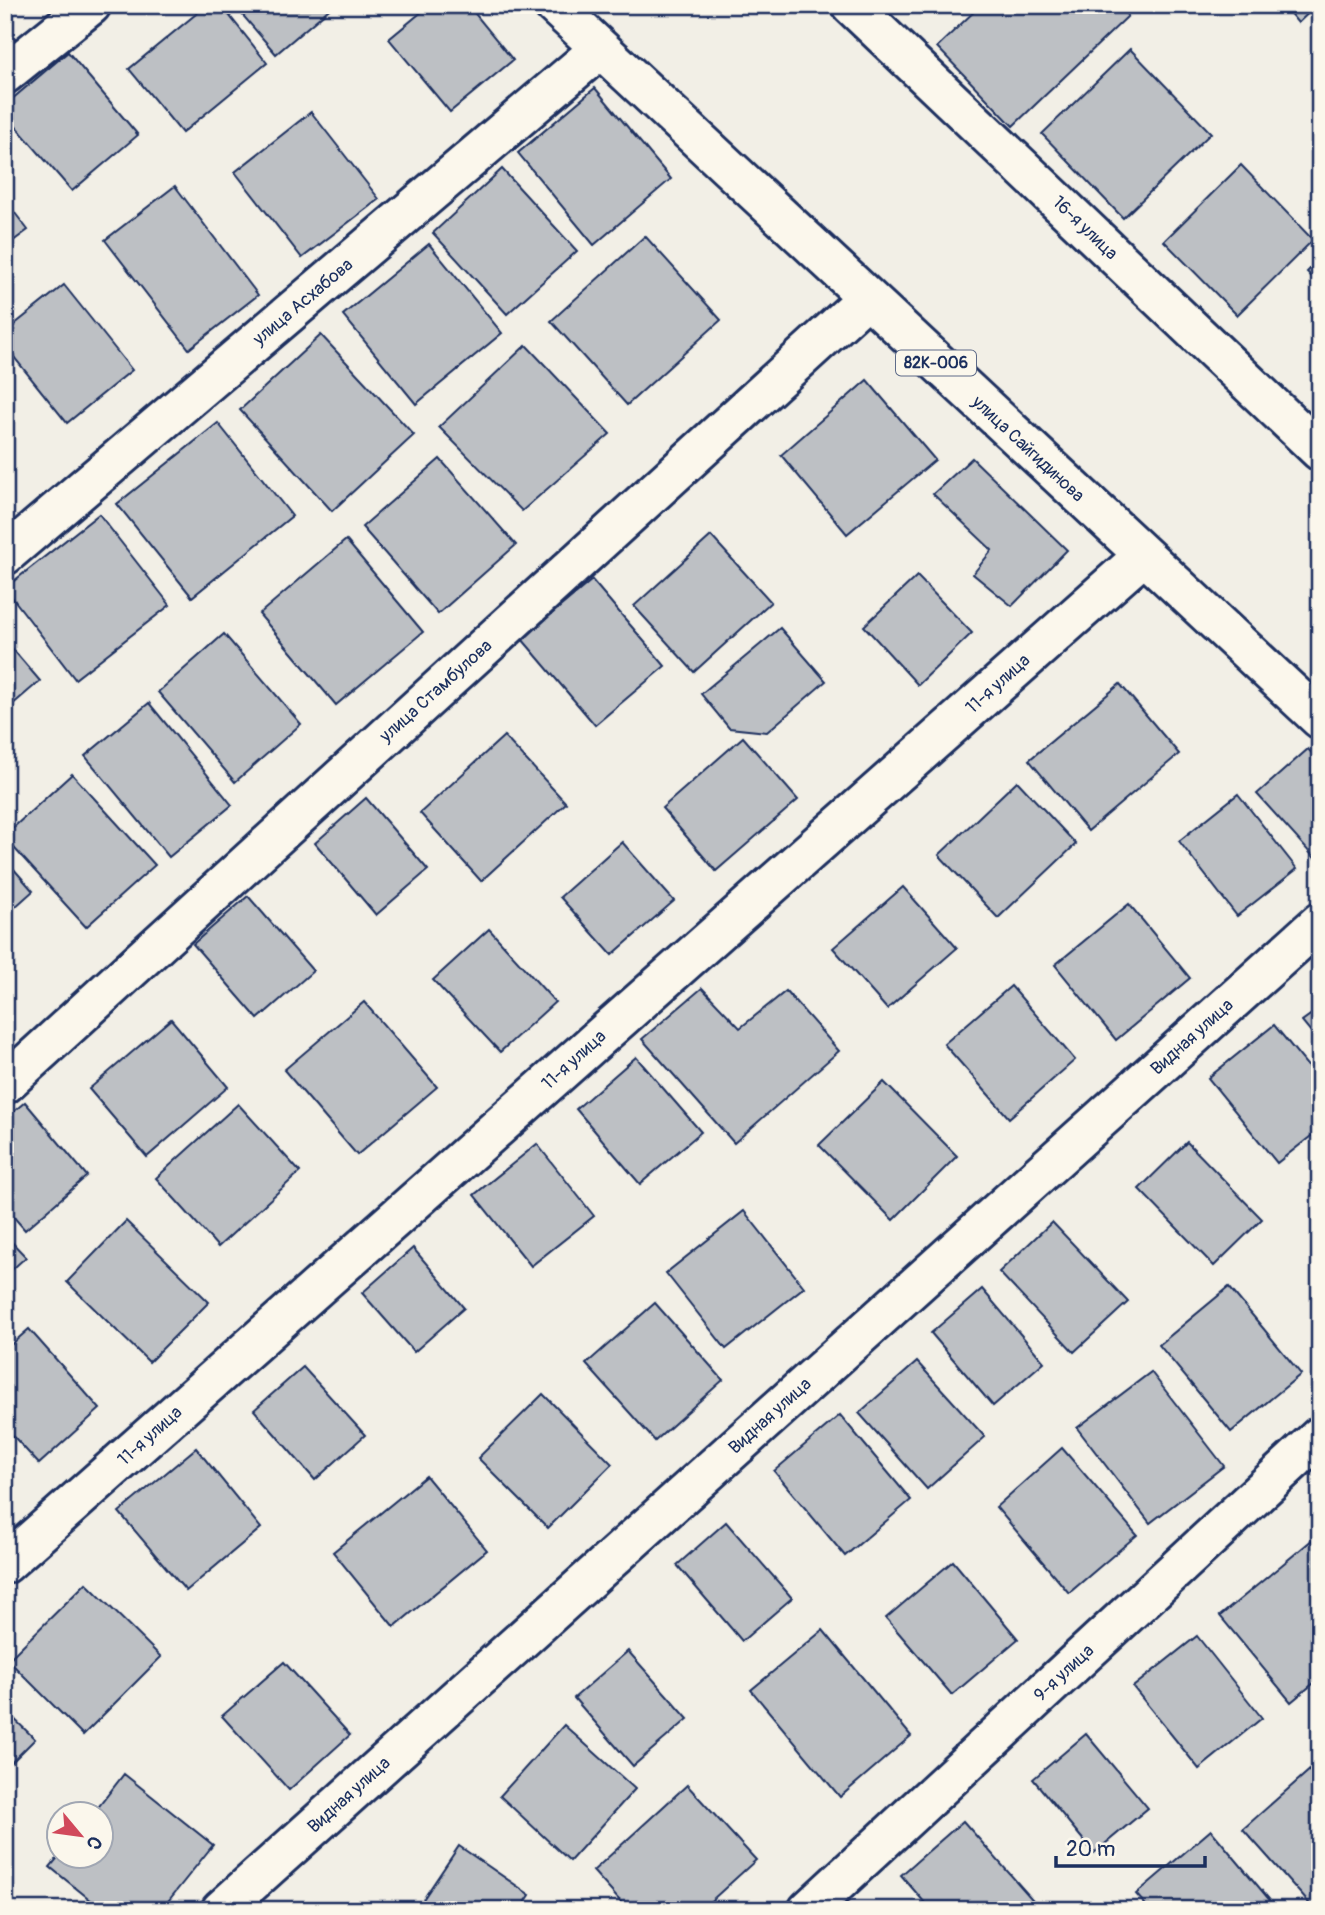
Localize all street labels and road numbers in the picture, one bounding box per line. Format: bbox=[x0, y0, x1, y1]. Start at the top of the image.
street label: 16-я улица bbox=[1047, 191, 1123, 265]
street label: улица Асхабова bbox=[247, 253, 358, 351]
road number: 82К-006 bbox=[896, 350, 976, 376]
street label: улица Сайгидинова bbox=[966, 390, 1089, 507]
street label: улица Стамбулова bbox=[374, 634, 497, 748]
street label: 11-я улица bbox=[961, 649, 1035, 719]
street label: Видная улица bbox=[1146, 994, 1238, 1080]
street label: 11-я улица bbox=[537, 1025, 611, 1095]
street label: Видная улица bbox=[724, 1373, 816, 1459]
street label: 11-я улица bbox=[113, 1401, 187, 1471]
street label: 9-я улица bbox=[1029, 1639, 1099, 1707]
street label: Видная улица bbox=[303, 1752, 395, 1838]

